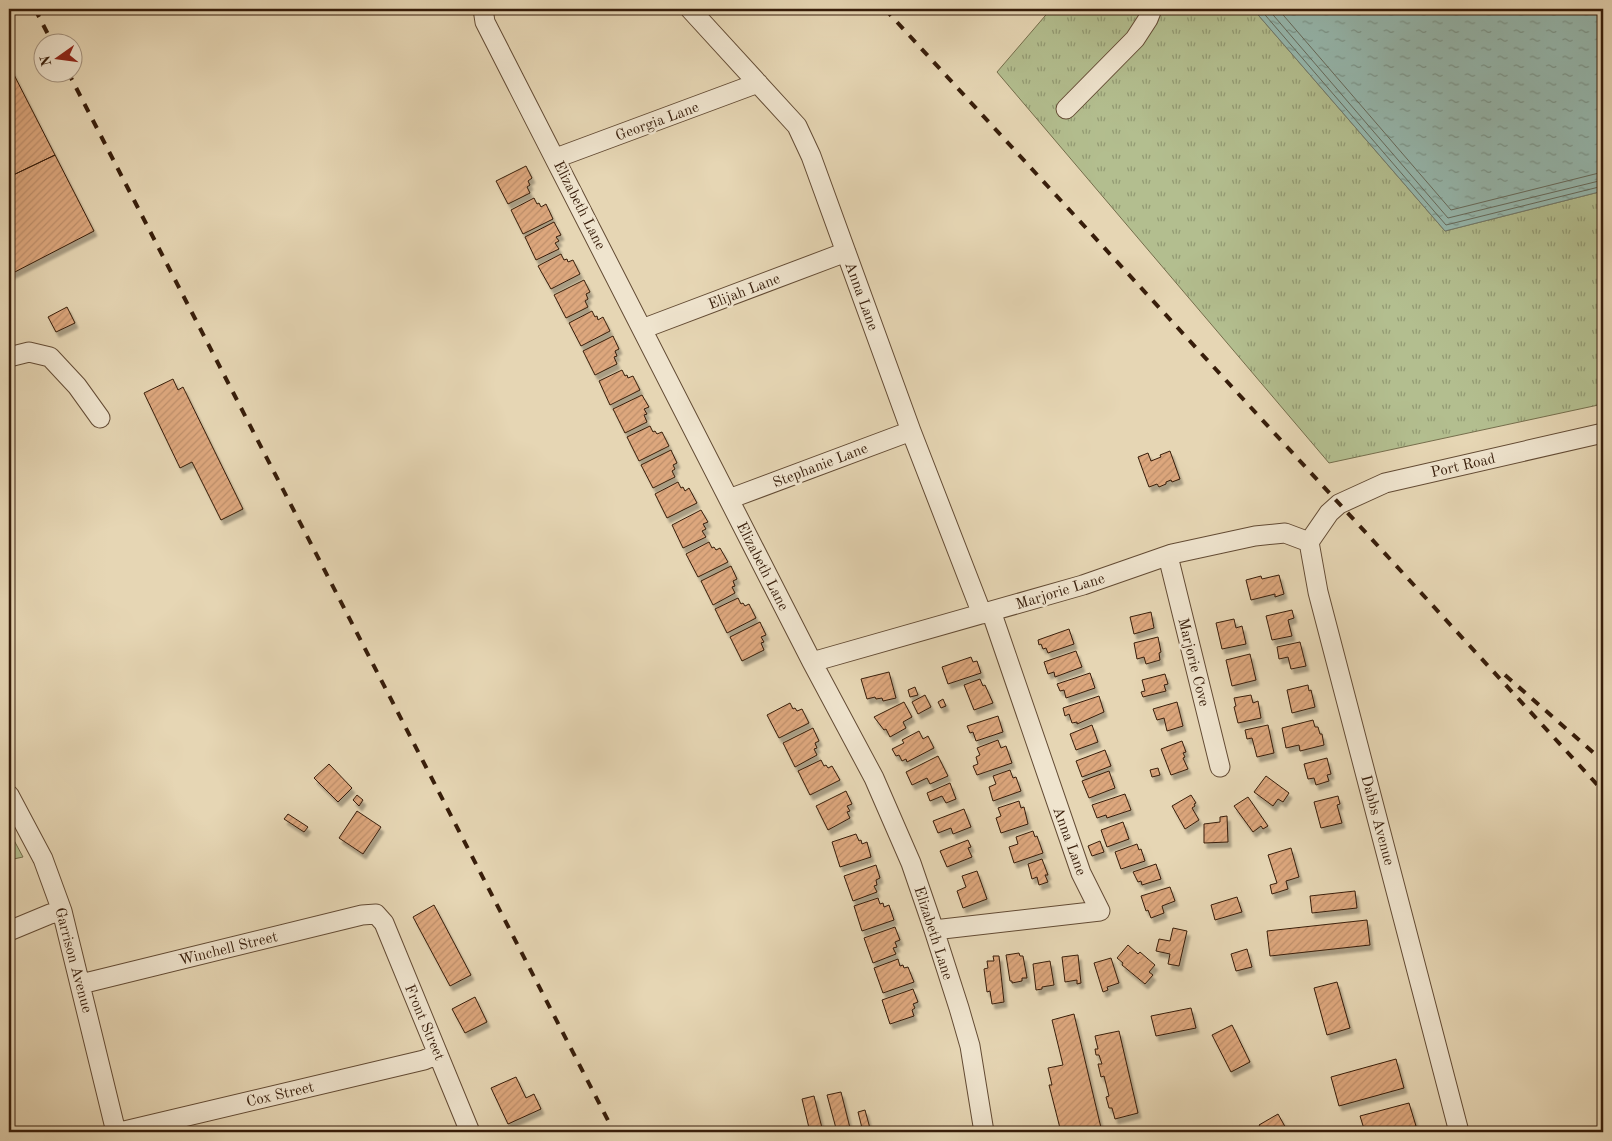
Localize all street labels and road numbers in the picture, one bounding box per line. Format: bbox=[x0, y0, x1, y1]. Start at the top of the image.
street label: Georgia Lane bbox=[614, 100, 701, 144]
street label: Elizabeth Lane bbox=[550, 159, 607, 252]
street label: Anna Lane bbox=[841, 260, 880, 333]
street label: Elijah Lane bbox=[707, 272, 783, 313]
street label: Stephanie Lane bbox=[771, 441, 870, 491]
street label: Port Road bbox=[1430, 452, 1497, 481]
street label: Elizabeth Lane bbox=[733, 520, 790, 613]
street label: Marjorie Lane bbox=[1014, 572, 1107, 613]
street label: Marjorie Cove bbox=[1174, 617, 1211, 708]
street label: Dabbs Avenue bbox=[1357, 774, 1396, 867]
street label: Anna Lane bbox=[1049, 805, 1088, 878]
street label: Elizabeth Lane bbox=[910, 885, 955, 982]
street label: Garrison Avenue bbox=[51, 906, 94, 1015]
street label: Winchell Street bbox=[177, 930, 279, 969]
street label: Front Street bbox=[401, 982, 446, 1063]
street label: Cox Street bbox=[245, 1080, 316, 1111]

